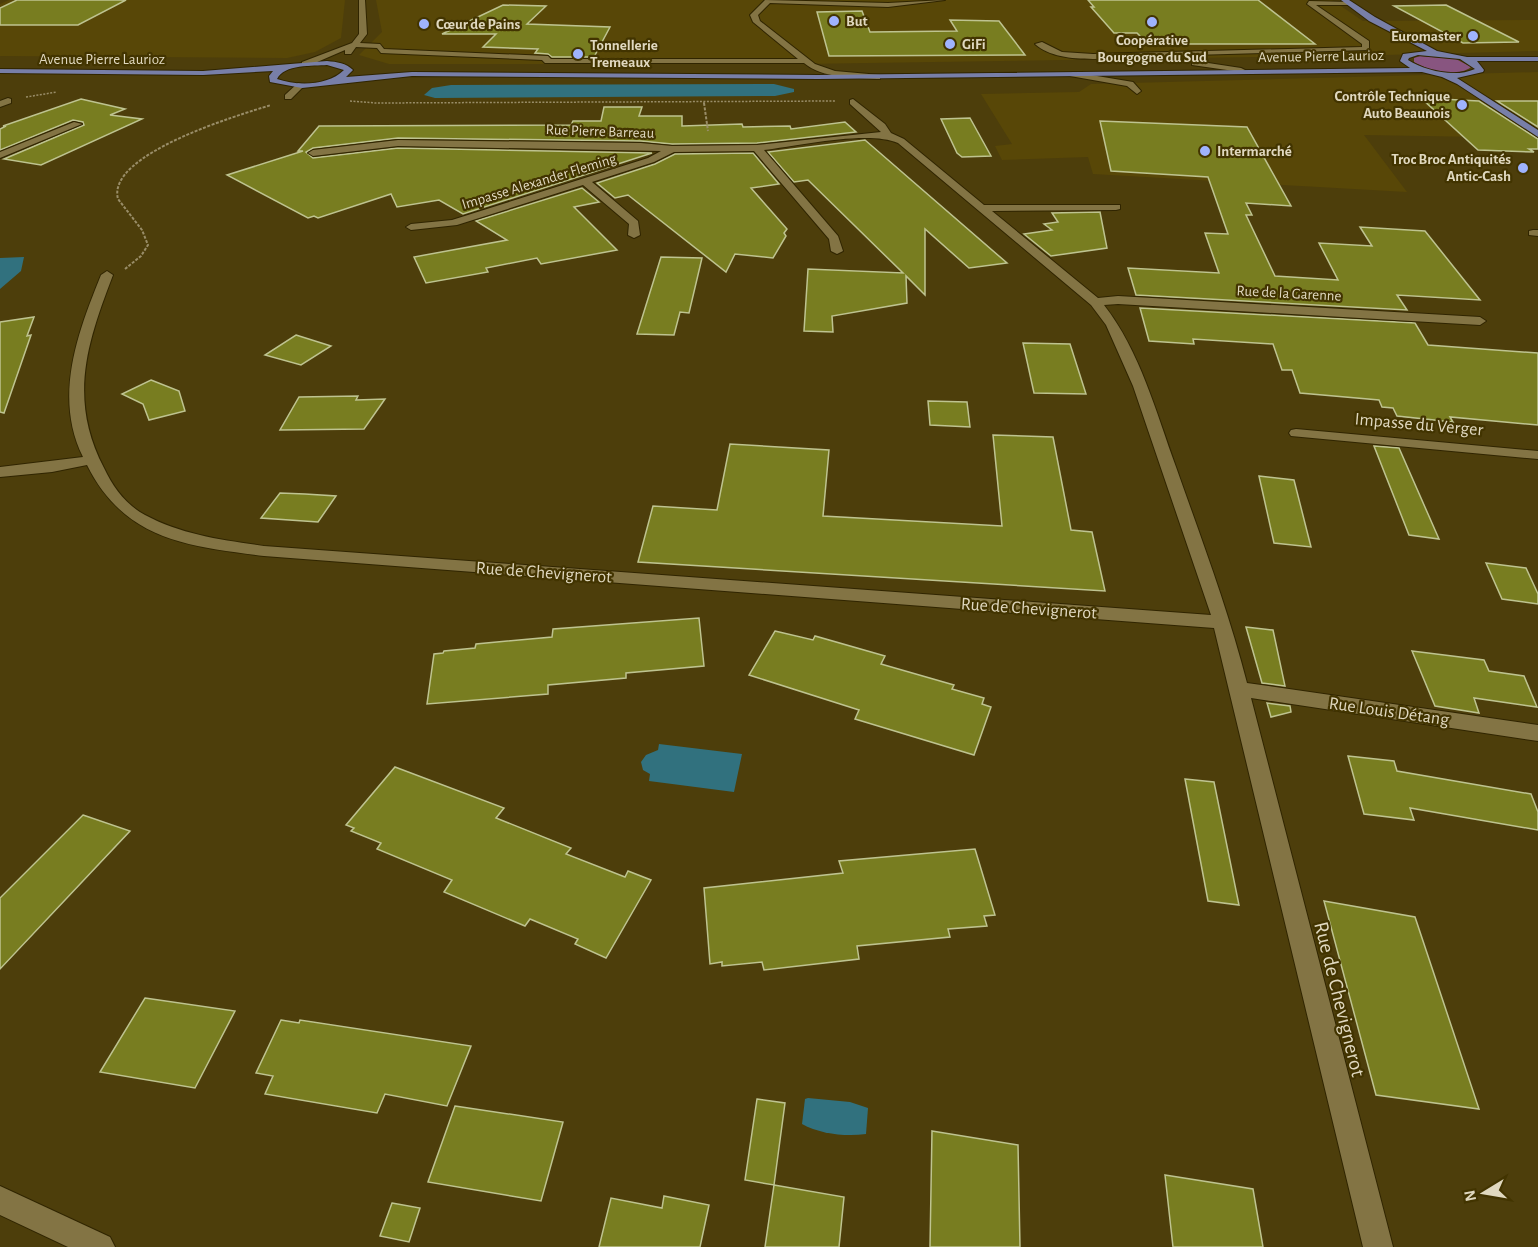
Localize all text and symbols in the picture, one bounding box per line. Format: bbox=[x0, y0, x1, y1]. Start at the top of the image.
marker: But bbox=[827, 14, 841, 28]
place label: But bbox=[846, 14, 868, 29]
marker: Coopérative Bourgogne du Sud bbox=[1145, 15, 1159, 29]
marker: Cœur de Pains bbox=[417, 17, 431, 31]
place label: Cœur de Pains bbox=[436, 17, 521, 32]
place label: Euromaster bbox=[1391, 29, 1462, 44]
marker: Euromaster bbox=[1466, 29, 1480, 43]
place label: Coopérative Bourgogne du Sud bbox=[1097, 33, 1207, 65]
marker: GiFi bbox=[943, 37, 957, 51]
place label: GiFi bbox=[962, 37, 986, 52]
place label: Tonnellerie Tremeaux bbox=[590, 38, 658, 70]
marker: Tonnellerie Tremeaux bbox=[571, 47, 585, 61]
street label: Avenue Pierre Laurioz bbox=[1258, 48, 1384, 65]
street label: Avenue Pierre Laurioz bbox=[39, 52, 165, 67]
place label: Contrôle Technique Auto Beaunois bbox=[1334, 89, 1450, 121]
marker: Contrôle Technique Auto Beaunois bbox=[1455, 98, 1469, 112]
street label: Rue Pierre Barreau bbox=[546, 122, 655, 141]
marker: Intermarché bbox=[1198, 144, 1212, 158]
place label: Intermarché bbox=[1217, 144, 1292, 159]
street label: Impasse Alexander Fleming bbox=[460, 151, 619, 212]
place label: Troc Broc Antiquités Antic-Cash bbox=[1391, 152, 1511, 184]
marker: Troc Broc Antiquités Antic-Cash bbox=[1516, 161, 1530, 175]
street label: Rue de la Garenne bbox=[1236, 283, 1342, 304]
street label: Impasse du Verger bbox=[1354, 410, 1484, 440]
street label: Rue de Chevignerot bbox=[475, 559, 613, 587]
street label: Rue de Chevignerot bbox=[960, 595, 1098, 623]
street label: Rue Louis Détang bbox=[1328, 695, 1450, 729]
street label: Rue de Chevignerot bbox=[1310, 919, 1369, 1079]
north arrow bbox=[1454, 1163, 1514, 1223]
text: N bbox=[1461, 1189, 1479, 1203]

